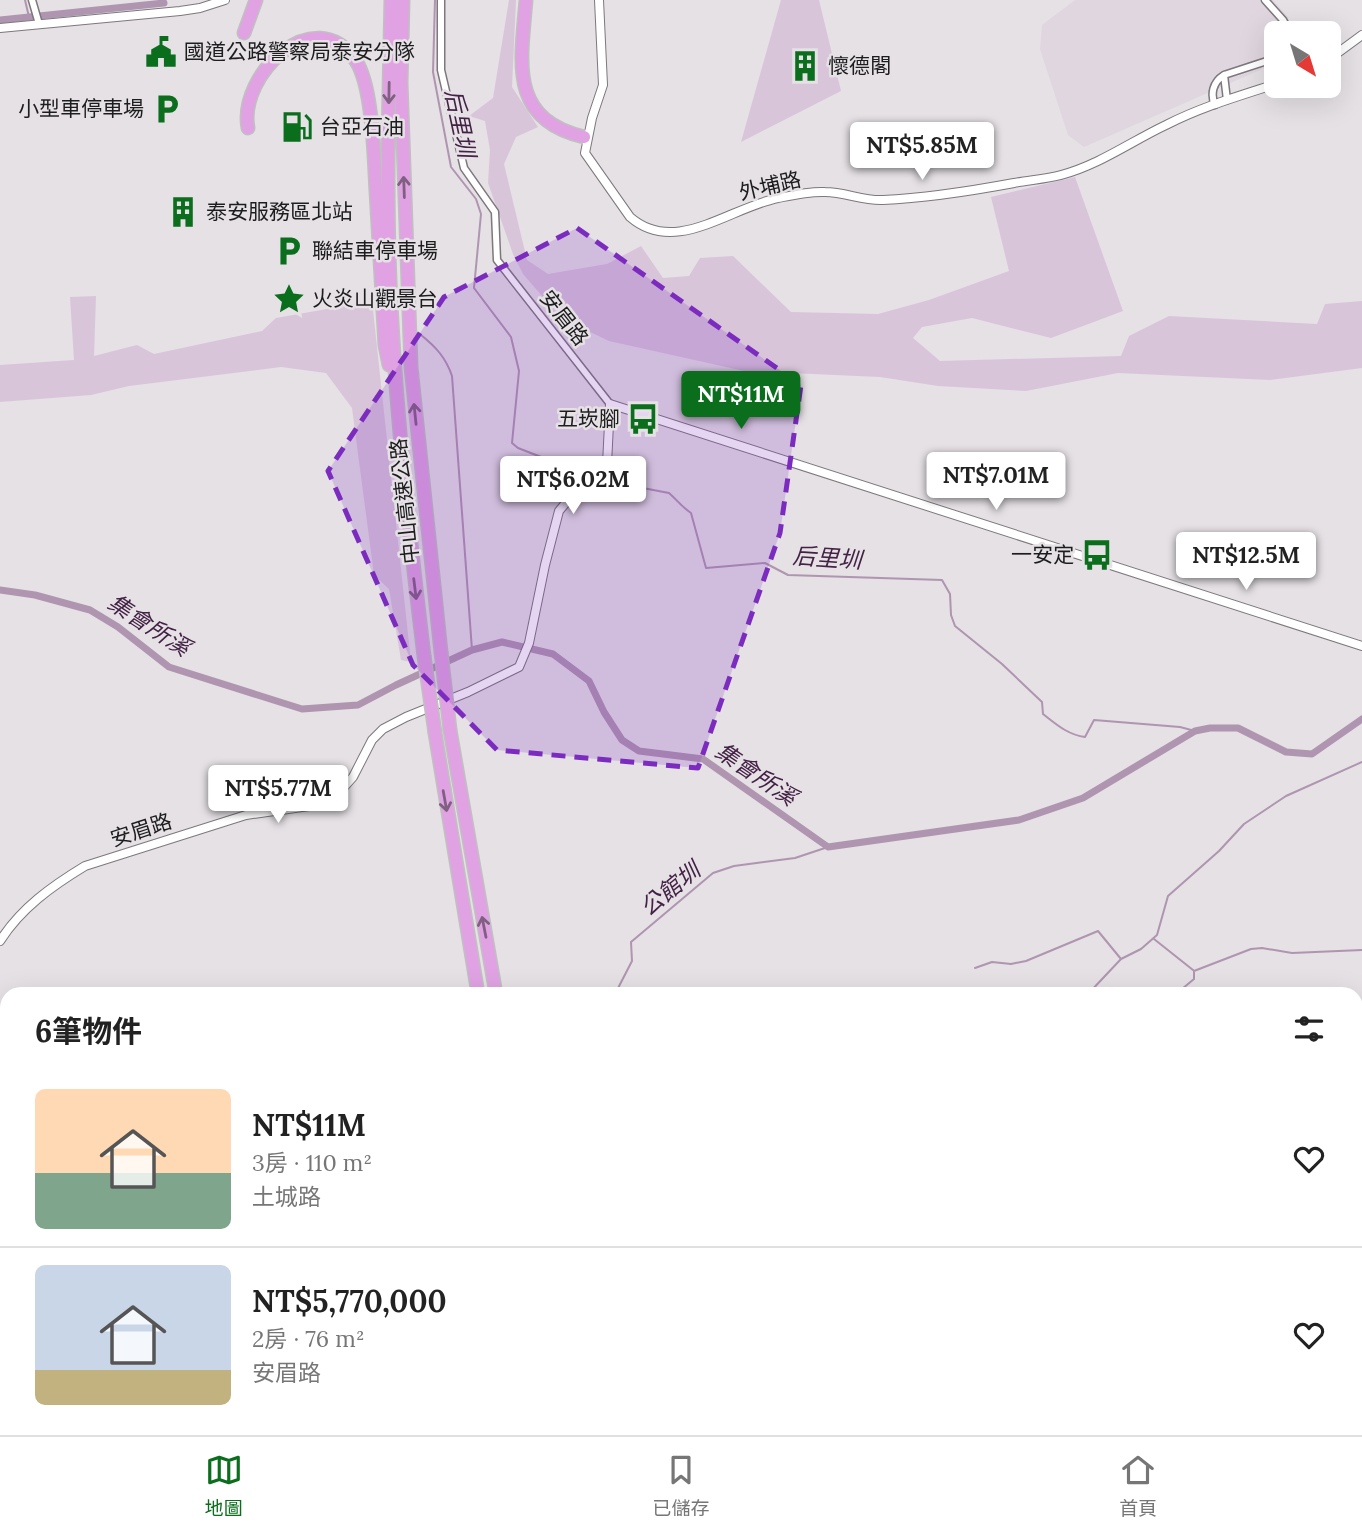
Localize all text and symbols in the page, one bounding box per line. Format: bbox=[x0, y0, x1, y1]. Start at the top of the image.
north arrow bbox=[1264, 21, 1340, 98]
map controls bbox=[1264, 21, 1341, 98]
public building icon: 國道公路警察局泰安分隊 bbox=[144, 35, 178, 69]
place label: 國道公路警察局泰安分隊 bbox=[184, 38, 415, 65]
building icon: 懷德閣 bbox=[788, 49, 822, 83]
place label: 懷德閣 bbox=[828, 52, 891, 79]
one-way arrow bbox=[382, 81, 396, 104]
water label: 后里圳 bbox=[439, 86, 482, 163]
parking icon: 小型車停車場 bbox=[150, 92, 184, 126]
place label: 小型車停車場 bbox=[18, 95, 144, 122]
fuel station icon: 台亞石油 bbox=[280, 110, 314, 144]
place label: 台亞石油 bbox=[320, 113, 404, 140]
pin: NT$5.85M bbox=[850, 122, 994, 182]
text: NT$5.85M bbox=[866, 130, 978, 159]
street label: 外埔路 bbox=[736, 165, 804, 206]
one-way arrow bbox=[398, 175, 411, 198]
building icon: 泰安服務區北站 bbox=[166, 195, 200, 229]
place label: 泰安服務區北站 bbox=[206, 198, 353, 225]
parking icon: 聯結車停車場 bbox=[272, 234, 306, 268]
place label: 聯結車停車場 bbox=[312, 237, 438, 264]
place icon: 火炎山觀景台 bbox=[272, 282, 306, 316]
place label: 火炎山觀景台 bbox=[312, 285, 438, 312]
street label: 安眉路 bbox=[534, 285, 594, 351]
pin: NT$11M bbox=[684, 372, 798, 431]
text: NT$11M bbox=[697, 379, 785, 408]
bus stop icon: 五崁腳 bbox=[626, 402, 660, 436]
one-way arrow bbox=[409, 403, 422, 426]
place label: 五崁腳 bbox=[557, 405, 620, 432]
street label: 中山高速公路 bbox=[384, 437, 425, 565]
pin: NT$7.01M bbox=[924, 452, 1068, 512]
pin: NT$6.02M bbox=[501, 456, 645, 516]
text: NT$7.01M bbox=[943, 460, 1049, 489]
text: NT$6.02M bbox=[516, 464, 630, 493]
pin: NT$12.5M bbox=[1174, 532, 1318, 592]
bus stop icon: 一安定 bbox=[1080, 538, 1114, 572]
text: NT$12.5M bbox=[1192, 540, 1300, 569]
water label: 后里圳 bbox=[792, 541, 865, 575]
place label: 一安定 bbox=[1011, 541, 1074, 568]
one-way arrow bbox=[409, 577, 422, 599]
water label: 集會所溪 bbox=[103, 587, 198, 663]
water label: 集會所溪 bbox=[710, 736, 805, 813]
pin: NT$5.77M bbox=[206, 766, 350, 825]
text: NT$5.77M bbox=[224, 773, 332, 802]
one-way arrow bbox=[439, 789, 452, 812]
street label: 安眉路 bbox=[107, 807, 175, 852]
water label: 公館圳 bbox=[634, 854, 708, 922]
one-way arrow bbox=[476, 916, 490, 939]
icon: filters bbox=[1290, 1010, 1328, 1048]
text: 6筆物件 bbox=[35, 1012, 142, 1050]
text: NT$11M bbox=[252, 1106, 366, 1144]
icon: home bbox=[91, 1117, 175, 1201]
icon: heart bbox=[1290, 1140, 1328, 1178]
text: 3房 · 110 m² bbox=[252, 1148, 372, 1177]
text: 土城路 bbox=[252, 1182, 321, 1211]
text: NT$5,770,000 bbox=[252, 1282, 447, 1320]
icon: home bbox=[91, 1293, 175, 1377]
icon: heart bbox=[1290, 1316, 1328, 1354]
text: 2房 · 76 m² bbox=[252, 1324, 365, 1353]
text: 安眉路 bbox=[252, 1358, 321, 1387]
tab: 地圖 bbox=[205, 1451, 243, 1520]
tab: 已儲存 bbox=[652, 1451, 709, 1520]
tab: 首頁 bbox=[1119, 1451, 1157, 1520]

